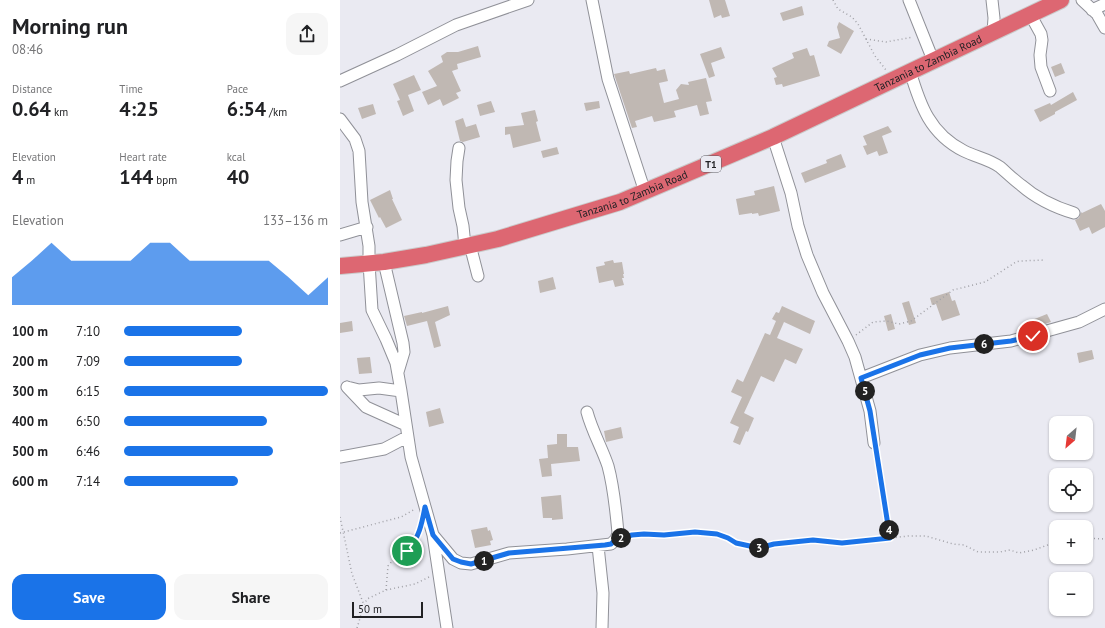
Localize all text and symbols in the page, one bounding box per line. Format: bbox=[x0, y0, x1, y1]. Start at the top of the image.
text: Morning run bbox=[12, 12, 128, 40]
button: share bbox=[286, 13, 328, 55]
street label: Tanzania to Zambia Road bbox=[872, 32, 984, 95]
text: 08:46 bbox=[12, 41, 43, 58]
text: Distance bbox=[12, 82, 52, 96]
text: Time bbox=[119, 82, 143, 96]
text: Pace bbox=[227, 82, 248, 96]
text: 0.64 bbox=[12, 96, 51, 122]
text: 4:25 bbox=[119, 96, 159, 122]
text: 6:54 bbox=[227, 96, 266, 122]
text: km bbox=[51, 105, 68, 119]
text: /km bbox=[266, 105, 287, 119]
text: Elevation bbox=[12, 150, 56, 164]
text: Heart rate bbox=[119, 150, 167, 164]
text: kcal bbox=[227, 150, 245, 164]
road number: T1 bbox=[701, 156, 721, 172]
text: 4 bbox=[12, 164, 23, 190]
text: 144 bbox=[119, 164, 153, 190]
text: 40 bbox=[227, 164, 249, 190]
street label: Tanzania to Zambia Road bbox=[575, 167, 690, 222]
text: m bbox=[23, 173, 35, 187]
text: bpm bbox=[153, 173, 177, 187]
text: Elevation bbox=[12, 212, 64, 229]
text: 133–136 m bbox=[263, 212, 328, 229]
pin bbox=[1016, 319, 1050, 353]
text: 100 m bbox=[12, 323, 48, 340]
text: 7:10 bbox=[76, 323, 100, 340]
icon: check bbox=[1022, 325, 1044, 347]
pin: 6 bbox=[974, 334, 994, 354]
text: 6 bbox=[981, 337, 987, 351]
text: 200 m bbox=[12, 353, 48, 370]
text: 7:09 bbox=[76, 353, 100, 370]
pin: 5 bbox=[855, 381, 875, 401]
text: 300 m bbox=[12, 383, 48, 400]
text: 6:15 bbox=[76, 383, 100, 400]
text: 5 bbox=[862, 384, 868, 398]
text: 400 m bbox=[12, 413, 48, 430]
text: 6:50 bbox=[76, 413, 100, 430]
north arrow bbox=[1049, 416, 1093, 460]
map controls bbox=[1049, 416, 1093, 616]
text: 500 m bbox=[12, 443, 48, 460]
text: 6:46 bbox=[76, 443, 100, 460]
button: locate bbox=[1049, 468, 1093, 512]
text: 600 m bbox=[12, 473, 48, 490]
text: 7:14 bbox=[76, 473, 100, 490]
pin: 4 bbox=[879, 520, 899, 540]
button: + bbox=[1049, 520, 1093, 564]
text: 4 bbox=[886, 523, 892, 537]
pin: 2 bbox=[611, 528, 631, 548]
text: 2 bbox=[618, 531, 624, 545]
pin bbox=[390, 534, 424, 568]
pin: 3 bbox=[749, 538, 769, 558]
icon: arrive bbox=[396, 540, 418, 562]
text: 3 bbox=[756, 541, 762, 555]
pin: 1 bbox=[474, 551, 494, 571]
text: 1 bbox=[481, 554, 487, 568]
button: − bbox=[1049, 572, 1093, 616]
button: Save bbox=[12, 574, 166, 620]
button: Share bbox=[174, 574, 328, 620]
scale bar bbox=[352, 600, 423, 619]
text: 50 m bbox=[358, 602, 382, 616]

